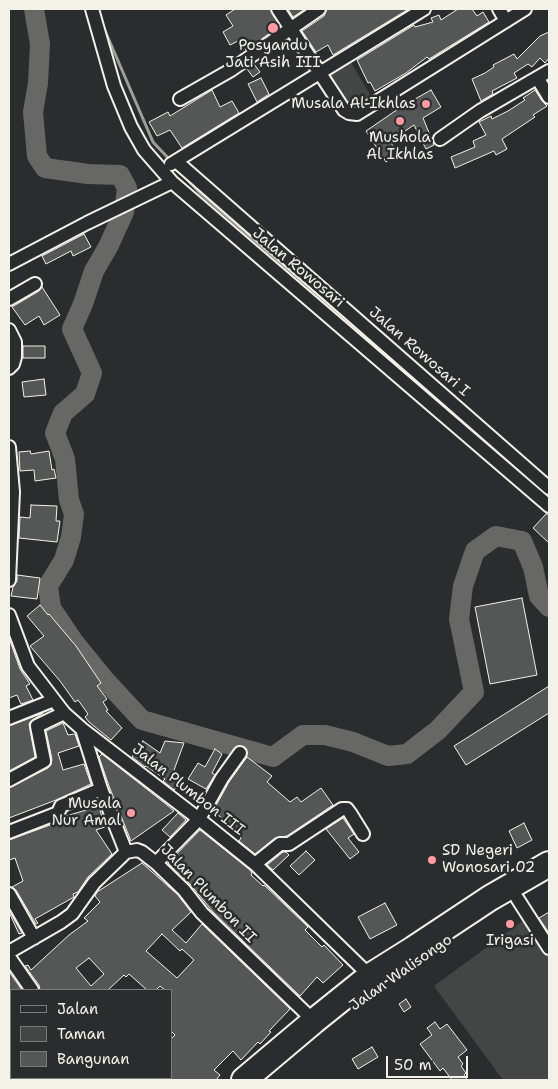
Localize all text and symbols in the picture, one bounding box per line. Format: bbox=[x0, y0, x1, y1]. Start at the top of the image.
marker: Posyandu Jati Asih III bbox=[266, 21, 280, 35]
place label: Posyandu Jati Asih III bbox=[225, 37, 321, 72]
place label: Musala Al-Ikhlas bbox=[291, 95, 416, 113]
marker: Musala Al-Ikhlas bbox=[420, 98, 432, 110]
marker: Mushola Al Ikhlas bbox=[394, 115, 406, 127]
place label: Mushola Al Ikhlas bbox=[366, 129, 434, 164]
street label: Jalan Rowosari bbox=[249, 224, 347, 312]
street label: Jalan Rowosari I bbox=[365, 303, 473, 401]
street label: Jalan Plumbon III bbox=[128, 740, 248, 840]
place label: Musala Nur Amal bbox=[51, 795, 121, 830]
marker: Musala Nur Amal bbox=[125, 807, 137, 819]
street label: Jalan Plumbon II bbox=[156, 841, 260, 947]
place label: SD Negeri Wonosari 02 bbox=[442, 842, 535, 877]
marker: SD Negeri Wonosari 02 bbox=[426, 854, 438, 866]
marker: Irigasi bbox=[504, 918, 516, 930]
street label: Jalan Walisongo bbox=[346, 931, 456, 1015]
place label: Irigasi bbox=[486, 932, 534, 950]
legend bbox=[10, 989, 172, 1079]
text: Jalan bbox=[57, 999, 98, 1019]
text: Taman bbox=[57, 1024, 105, 1044]
scale bar bbox=[388, 1046, 470, 1078]
text: Bangunan bbox=[57, 1049, 129, 1069]
text: 50 m bbox=[394, 1055, 432, 1075]

